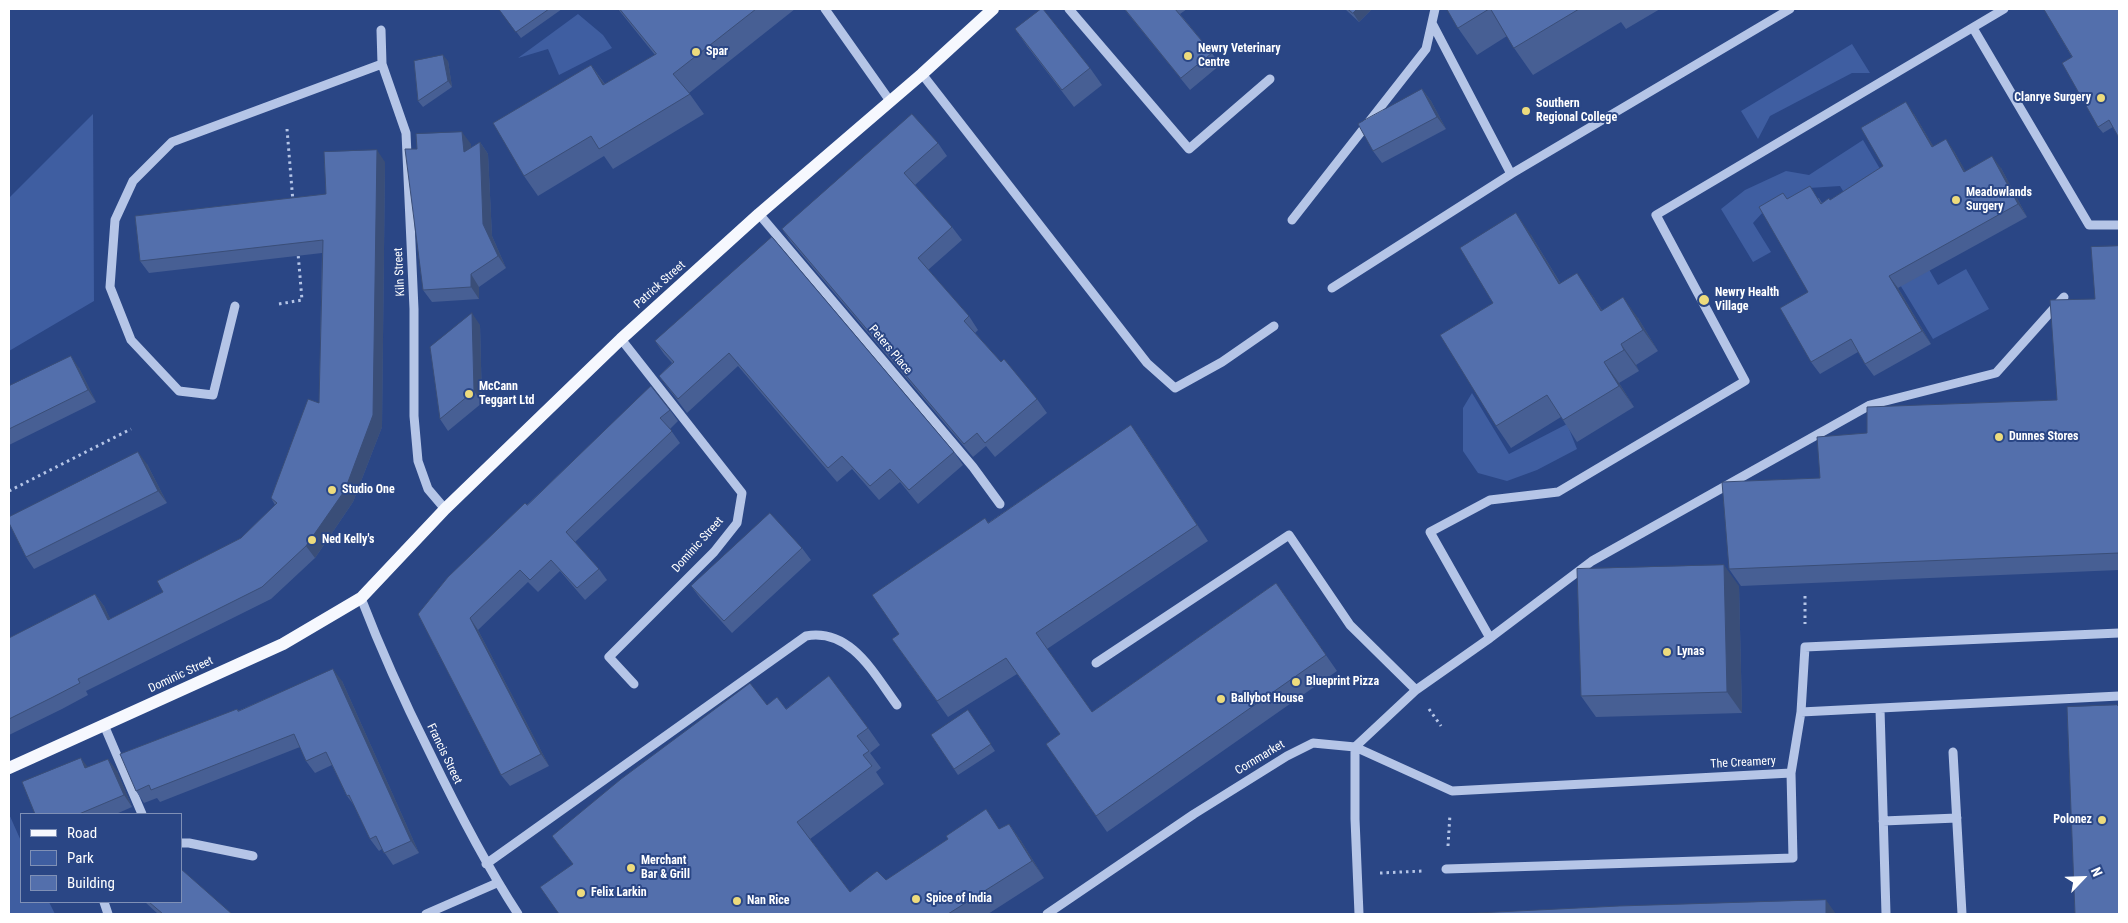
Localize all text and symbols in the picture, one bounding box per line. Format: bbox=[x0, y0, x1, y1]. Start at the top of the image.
place label: Newry Veterinary Centre bbox=[1198, 42, 1281, 70]
place label: Spar bbox=[706, 45, 728, 59]
marker: Spar bbox=[690, 46, 702, 58]
marker: Newry Veterinary Centre bbox=[1182, 50, 1194, 62]
place label: Clanrye Surgery bbox=[2014, 91, 2091, 105]
marker: Clanrye Surgery bbox=[2095, 92, 2107, 104]
place label: Southern Regional College bbox=[1536, 97, 1617, 125]
marker: Southern Regional College bbox=[1520, 105, 1532, 117]
place label: Meadowlands Surgery bbox=[1966, 186, 2032, 214]
marker: Meadowlands Surgery bbox=[1950, 194, 1962, 206]
street label: Kiln Street bbox=[392, 247, 408, 297]
street label: Patrick Street bbox=[631, 258, 689, 312]
place label: Newry Health Village bbox=[1715, 286, 1779, 314]
marker: Newry Health Village bbox=[1697, 293, 1711, 307]
street label: Peters Place bbox=[865, 323, 915, 377]
place label: McCann Teggart Ltd bbox=[479, 380, 535, 408]
marker: McCann Teggart Ltd bbox=[463, 388, 475, 400]
place label: Dunnes Stores bbox=[2009, 430, 2078, 444]
marker: Dunnes Stores bbox=[1993, 431, 2005, 443]
place label: Studio One bbox=[342, 483, 395, 497]
marker: Studio One bbox=[326, 484, 338, 496]
street label: Dominic Street bbox=[669, 514, 727, 576]
place label: Ned Kelly's bbox=[322, 533, 374, 547]
marker: Ned Kelly's bbox=[306, 534, 318, 546]
place label: Lynas bbox=[1677, 645, 1704, 659]
marker: Lynas bbox=[1661, 646, 1673, 658]
street label: Dominic Street bbox=[146, 654, 216, 696]
place label: Blueprint Pizza bbox=[1306, 675, 1379, 689]
marker: Blueprint Pizza bbox=[1290, 676, 1302, 688]
place label: Ballybot House bbox=[1231, 692, 1304, 706]
marker: Ballybot House bbox=[1215, 693, 1227, 705]
street label: Francis Street bbox=[423, 722, 465, 786]
street label: Cornmarket bbox=[1233, 738, 1287, 778]
street label: The Creamery bbox=[1710, 754, 1776, 772]
legend bbox=[20, 813, 182, 903]
place label: Polonez bbox=[2053, 813, 2092, 827]
marker: Polonez bbox=[2096, 814, 2108, 826]
text: Road bbox=[67, 824, 97, 842]
text: Park bbox=[67, 849, 94, 867]
north arrow bbox=[2058, 853, 2108, 903]
place label: Merchant Bar & Grill bbox=[641, 854, 690, 882]
marker: Merchant Bar & Grill bbox=[625, 862, 637, 874]
text: N bbox=[2088, 865, 2106, 879]
text: Building bbox=[67, 874, 115, 892]
place label: Felix Larkin bbox=[591, 886, 647, 900]
marker: Felix Larkin bbox=[575, 887, 587, 899]
place label: Spice of India bbox=[926, 892, 992, 906]
marker: Spice of India bbox=[910, 893, 922, 905]
place label: Nan Rice bbox=[747, 894, 790, 908]
marker: Nan Rice bbox=[731, 895, 743, 907]

